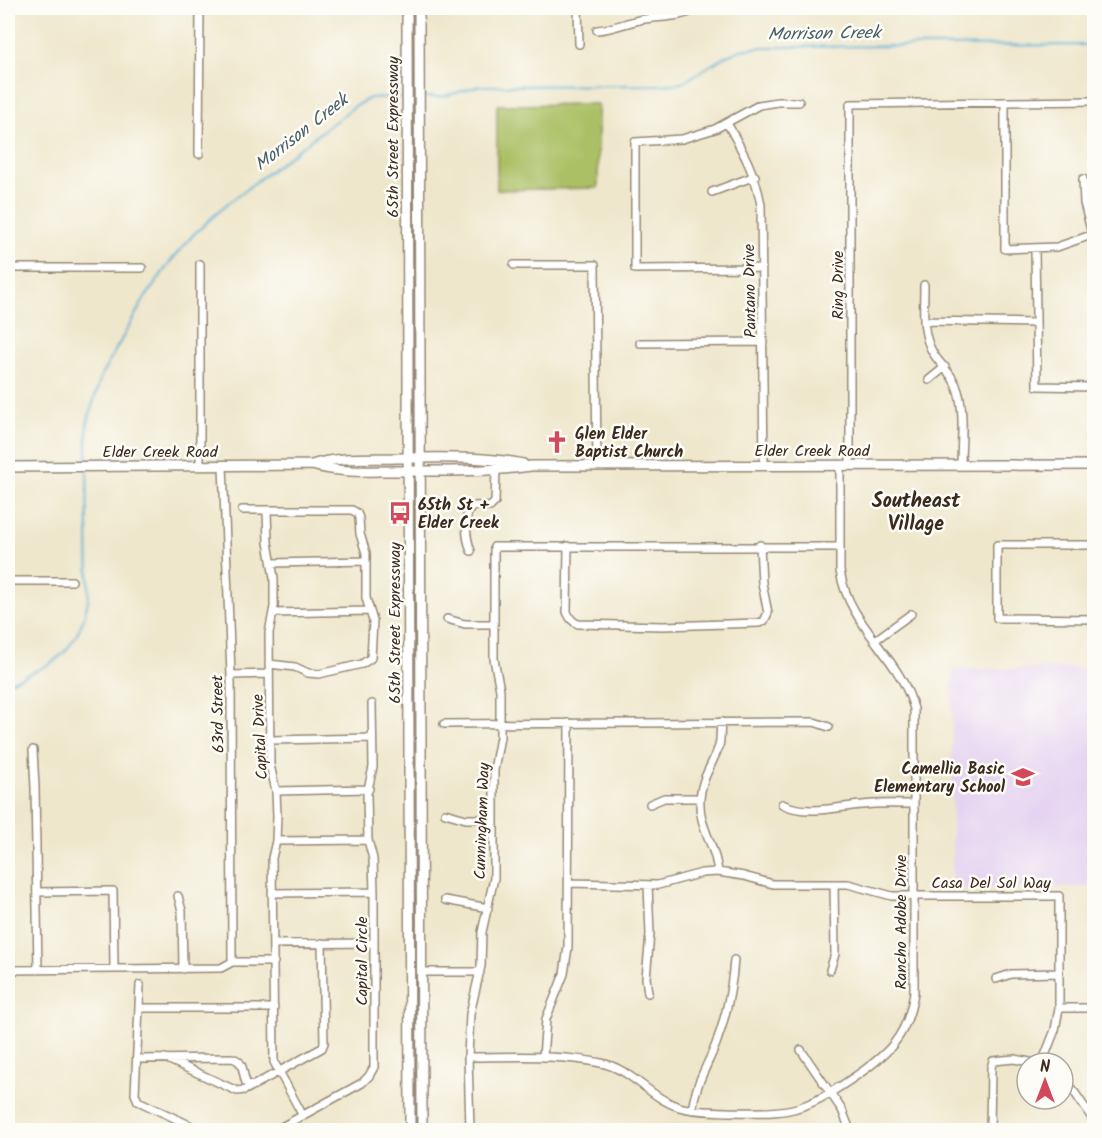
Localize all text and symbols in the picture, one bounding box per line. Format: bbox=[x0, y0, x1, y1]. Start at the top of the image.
water label: Morrison Creek bbox=[767, 19, 883, 50]
street label: 65th Street Expressway bbox=[381, 56, 406, 218]
water label: Morrison Creek bbox=[249, 86, 357, 179]
street label: Pantano Drive bbox=[737, 244, 764, 338]
street label: Ring Drive bbox=[826, 250, 851, 320]
place label: Glen Elder Baptist Church bbox=[575, 422, 683, 465]
church icon: Glen Elder Baptist Church bbox=[544, 429, 570, 455]
street label: Elder Creek Road bbox=[754, 439, 871, 464]
street label: Elder Creek Road bbox=[102, 440, 219, 465]
district label: Southeast Village bbox=[872, 486, 961, 541]
place label: 65th St + Elder Creek bbox=[418, 493, 500, 536]
bus stop icon: 65th St + Elder Creek bbox=[387, 500, 413, 526]
street label: 65th Street Expressway bbox=[383, 542, 408, 704]
street label: 63rd Street bbox=[205, 674, 232, 753]
street label: Capital Drive bbox=[246, 693, 275, 780]
place label: Camellia Basic Elementary School bbox=[874, 757, 1006, 800]
street label: Cunningham Way bbox=[468, 762, 497, 880]
school or university icon: Camellia Basic Elementary School bbox=[1010, 764, 1036, 790]
street label: Rancho Adobe Drive bbox=[889, 854, 914, 990]
street label: Casa Del Sol Way bbox=[931, 871, 1051, 896]
street label: Capital Circle bbox=[350, 916, 375, 1006]
north arrow bbox=[1015, 1051, 1075, 1111]
text: N bbox=[1040, 1055, 1050, 1080]

